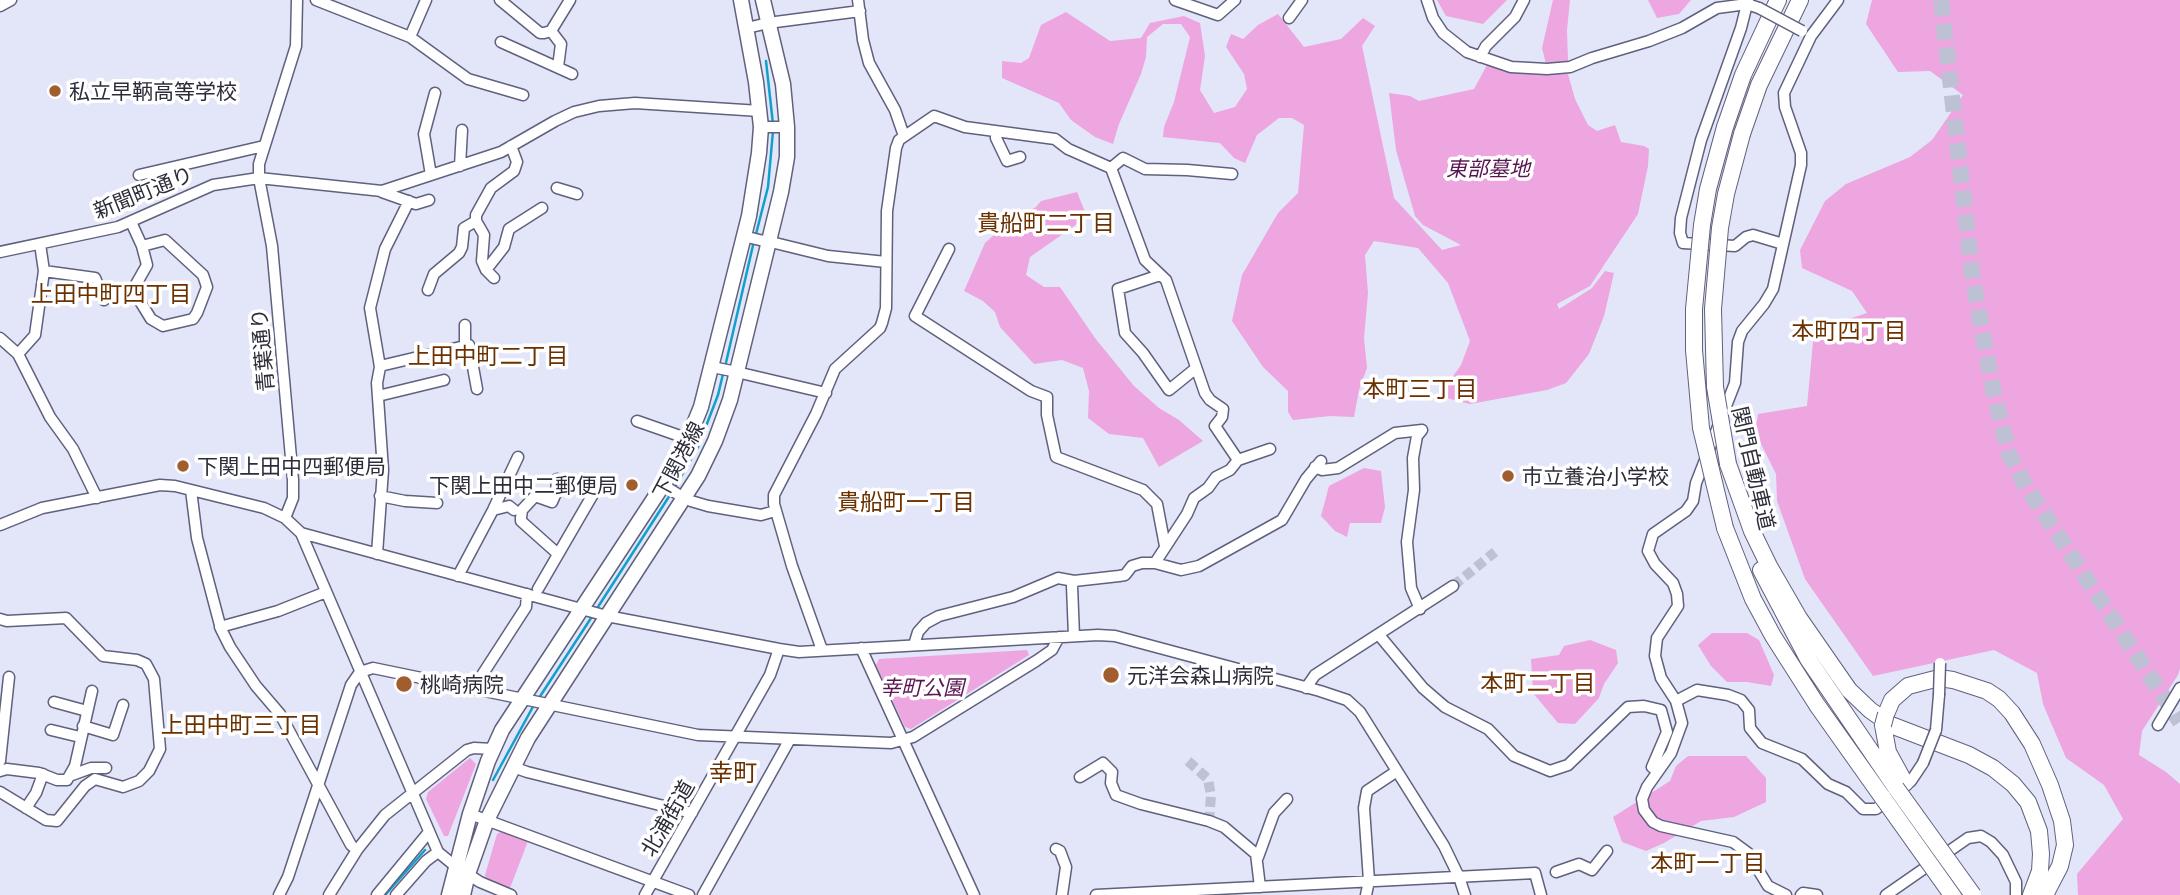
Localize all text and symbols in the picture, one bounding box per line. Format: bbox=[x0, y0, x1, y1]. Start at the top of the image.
place label: 私立早鞆高等学校 bbox=[69, 78, 237, 104]
marker: 私立早鞆高等学校 bbox=[47, 83, 63, 99]
park label: 東部墓地 bbox=[1446, 155, 1530, 181]
street label: 新聞町通り bbox=[90, 161, 196, 223]
district label: 貴船町二丁目 bbox=[977, 208, 1115, 236]
district label: 上田中町四丁目 bbox=[31, 279, 191, 307]
street label: 青葉通り bbox=[246, 307, 278, 393]
district label: 本町四丁目 bbox=[1792, 316, 1906, 344]
district label: 上田中町二丁目 bbox=[408, 341, 568, 369]
district label: 本町三丁目 bbox=[1363, 374, 1477, 402]
street label: 関門自動車道 bbox=[1728, 404, 1780, 532]
street label: 下関港線 bbox=[647, 417, 709, 503]
place label: 下関上田中四郵便局 bbox=[197, 453, 386, 479]
marker: 下関上田中四郵便局 bbox=[175, 458, 191, 474]
place label: 市立養治小学校 bbox=[1522, 463, 1669, 489]
marker: 市立養治小学校 bbox=[1500, 468, 1516, 484]
place label: 下関上田中二郵便局 bbox=[429, 472, 618, 498]
marker: 下関上田中二郵便局 bbox=[624, 477, 640, 493]
district label: 貴船町一丁目 bbox=[837, 487, 975, 515]
place label: 元洋会森山病院 bbox=[1127, 662, 1274, 688]
marker: 元洋会森山病院 bbox=[1101, 665, 1121, 685]
district label: 本町二丁目 bbox=[1481, 668, 1595, 696]
place label: 桃崎病院 bbox=[420, 671, 504, 697]
marker: 桃崎病院 bbox=[394, 674, 414, 694]
park label: 幸町公園 bbox=[880, 674, 964, 700]
district label: 上田中町三丁目 bbox=[161, 710, 321, 738]
district label: 幸町 bbox=[709, 758, 757, 786]
street label: 北浦街道 bbox=[635, 775, 699, 861]
district label: 本町一丁目 bbox=[1651, 848, 1765, 876]

